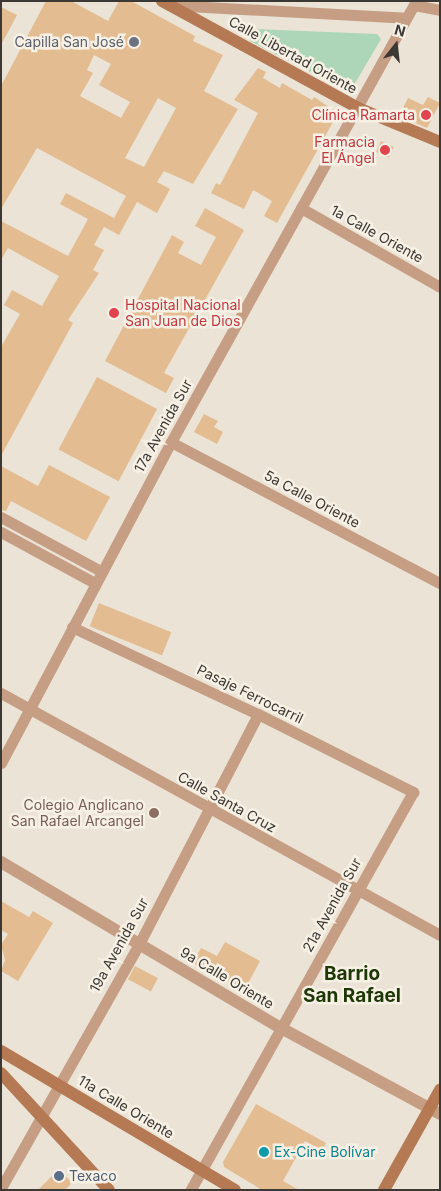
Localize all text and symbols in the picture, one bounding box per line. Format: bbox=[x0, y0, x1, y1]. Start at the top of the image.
street label: Calle Libertad Oriente bbox=[226, 13, 360, 97]
north arrow bbox=[371, 20, 421, 70]
text: N bbox=[393, 20, 408, 40]
place label: Capilla San José bbox=[14, 34, 124, 50]
marker: Capilla San José bbox=[128, 36, 140, 48]
place label: Clínica Ramarta bbox=[311, 107, 415, 123]
marker: Clínica Ramarta bbox=[419, 108, 433, 122]
place label: Farmacia El Ángel bbox=[314, 134, 375, 166]
marker: Farmacia El Ángel bbox=[379, 144, 391, 156]
street label: 1a Calle Oriente bbox=[328, 202, 426, 266]
place label: Hospital Nacional San Juan de Dios bbox=[125, 297, 241, 330]
marker: Hospital Nacional San Juan de Dios bbox=[107, 306, 121, 320]
street label: 17a Avenida Sur bbox=[130, 377, 196, 475]
street label: 5a Calle Oriente bbox=[261, 467, 363, 531]
street label: Pasaje Ferrocarril bbox=[194, 661, 306, 727]
street label: Calle Santa Cruz bbox=[175, 768, 279, 836]
place label: Colegio Anglicano San Rafael Arcangel bbox=[11, 797, 144, 830]
marker: Colegio Anglicano San Rafael Arcangel bbox=[148, 807, 160, 819]
street label: 21a Avenida Sur bbox=[299, 855, 365, 955]
street label: 19a Avenida Sur bbox=[86, 895, 152, 995]
street label: 9a Calle Oriente bbox=[177, 943, 277, 1013]
district label: Barrio San Rafael bbox=[303, 963, 401, 1007]
street label: 11a Calle Oriente bbox=[75, 1072, 177, 1142]
place label: Ex-Cine Bolívar bbox=[274, 1144, 375, 1160]
marker: Ex-Cine Bolívar bbox=[258, 1146, 270, 1158]
place label: Texaco bbox=[69, 1168, 117, 1184]
marker: Texaco bbox=[53, 1170, 65, 1182]

